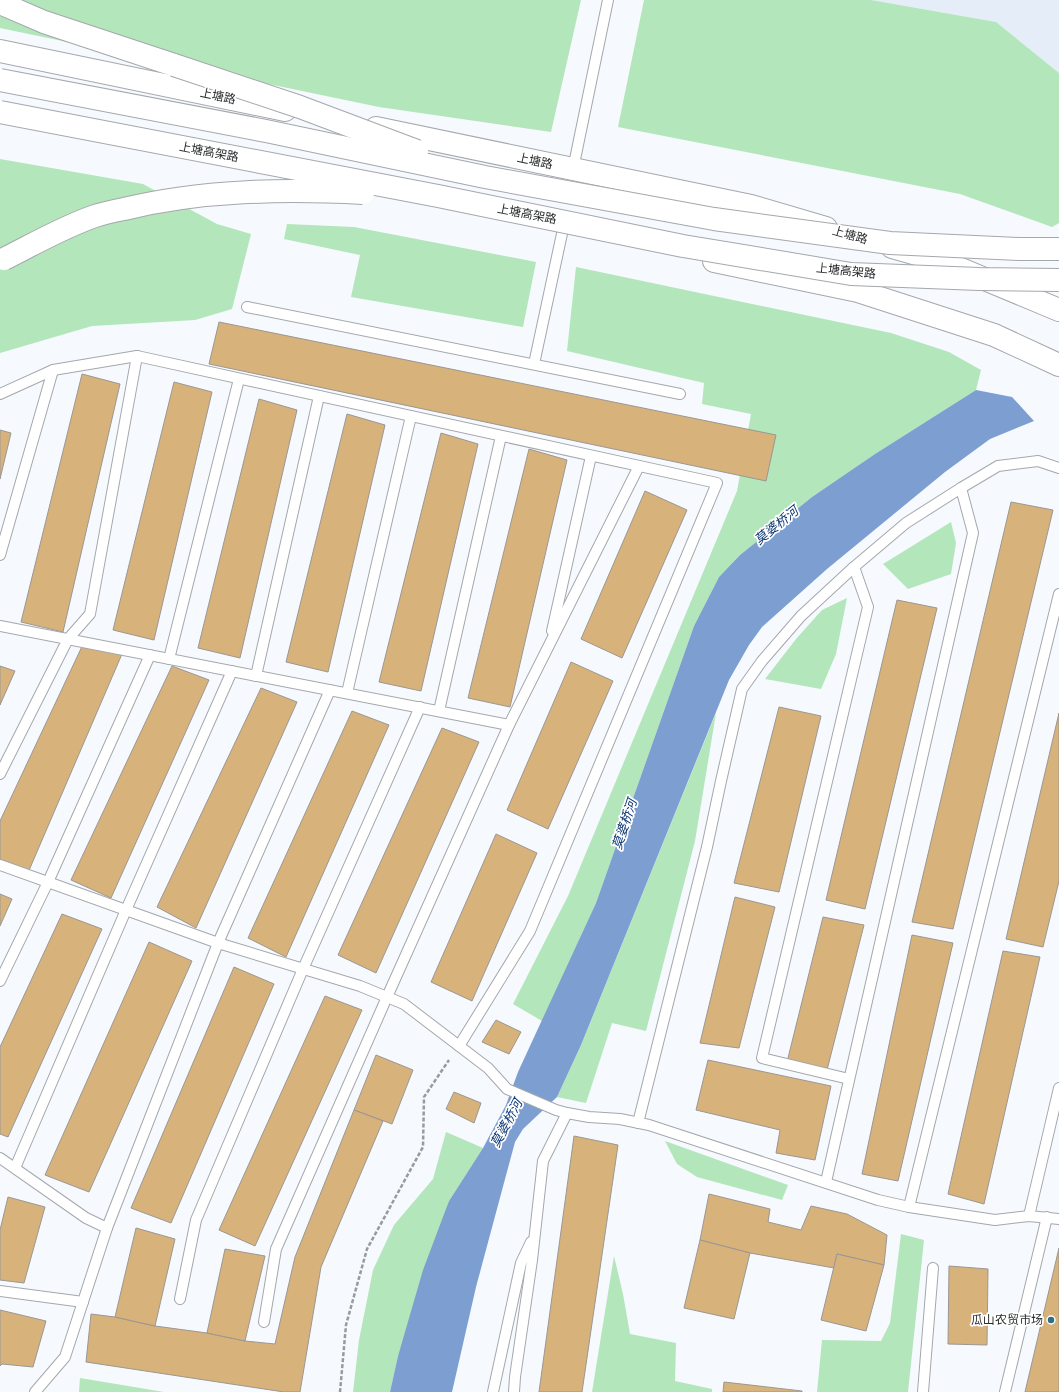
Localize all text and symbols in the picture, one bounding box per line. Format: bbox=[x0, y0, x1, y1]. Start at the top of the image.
street label: 上塘路 bbox=[199, 84, 237, 108]
street label: 上塘高架路 bbox=[178, 138, 240, 166]
street label: 上塘路 bbox=[516, 149, 554, 173]
street label: 上塘高架路 bbox=[496, 200, 558, 228]
street label: 上塘路 bbox=[830, 222, 870, 248]
street label: 上塘高架路 bbox=[815, 260, 877, 282]
water label: 莫婆桥河 bbox=[751, 501, 804, 548]
water label: 莫婆桥河 bbox=[608, 794, 642, 852]
water label: 莫婆桥河 bbox=[487, 1094, 528, 1150]
place label: 瓜山农贸市场 bbox=[971, 1312, 1043, 1328]
marker: 瓜山农贸市场 bbox=[1046, 1315, 1056, 1325]

